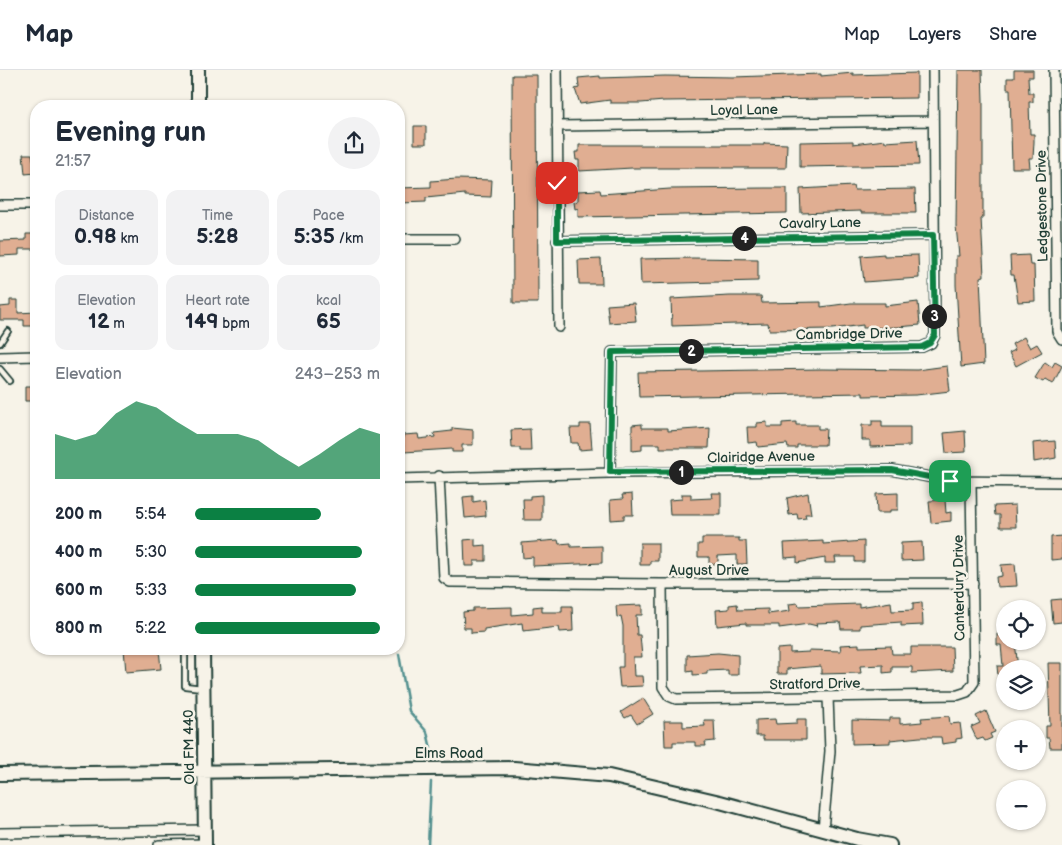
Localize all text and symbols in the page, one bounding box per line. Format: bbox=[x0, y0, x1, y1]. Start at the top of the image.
text: Map bbox=[25, 20, 73, 49]
text: Map bbox=[844, 24, 880, 45]
text: Layers bbox=[908, 24, 961, 45]
text: Share bbox=[989, 24, 1037, 45]
street label: Loyal Lane bbox=[710, 101, 778, 119]
text: Evening run bbox=[55, 116, 206, 149]
button: share bbox=[328, 117, 380, 169]
street label: Ledgestone Drive bbox=[1033, 150, 1051, 262]
text: 21:57 bbox=[55, 152, 91, 171]
pin bbox=[536, 162, 578, 204]
icon: check bbox=[543, 169, 571, 197]
text: Distance bbox=[79, 207, 134, 224]
text: Time bbox=[202, 207, 233, 224]
text: Pace bbox=[313, 207, 344, 224]
street label: Cavalry Lane bbox=[779, 214, 861, 232]
text: 0.98 bbox=[74, 224, 117, 249]
text: 5:28 bbox=[196, 224, 239, 249]
text: 5:35 bbox=[293, 224, 335, 249]
pin: 4 bbox=[732, 226, 756, 250]
text: km bbox=[117, 230, 139, 247]
text: /km bbox=[335, 230, 364, 247]
text: 4 bbox=[740, 230, 749, 247]
text: Elevation bbox=[77, 292, 136, 309]
text: Heart rate bbox=[185, 292, 250, 309]
text: kcal bbox=[316, 292, 341, 309]
pin: 3 bbox=[922, 304, 946, 328]
text: 3 bbox=[930, 308, 939, 325]
text: 12 bbox=[88, 309, 110, 334]
text: 149 bbox=[185, 309, 219, 334]
text: 65 bbox=[316, 309, 341, 334]
text: m bbox=[110, 315, 125, 332]
text: bpm bbox=[219, 315, 250, 332]
street label: Cambridge Drive bbox=[795, 325, 903, 343]
pin: 2 bbox=[678, 338, 704, 364]
text: 2 bbox=[687, 343, 696, 360]
text: Elevation bbox=[55, 365, 122, 384]
text: 243–253 m bbox=[295, 365, 380, 384]
street label: Clairidge Avenue bbox=[707, 448, 815, 466]
pin: 1 bbox=[668, 460, 694, 484]
pin bbox=[929, 460, 971, 502]
text: 1 bbox=[679, 464, 684, 481]
icon: arrive bbox=[936, 467, 964, 495]
text: 200 m bbox=[55, 505, 102, 524]
text: 5:54 bbox=[135, 505, 166, 524]
street label: Canterdury Drive bbox=[950, 535, 968, 641]
text: 400 m bbox=[55, 543, 102, 562]
text: 5:30 bbox=[135, 543, 167, 562]
street label: August Drive bbox=[669, 562, 749, 579]
text: 600 m bbox=[55, 581, 103, 600]
text: 5:33 bbox=[135, 581, 167, 600]
map controls bbox=[996, 600, 1046, 830]
button: locate bbox=[996, 600, 1046, 650]
text: 800 m bbox=[55, 619, 103, 638]
text: 5:22 bbox=[135, 619, 166, 638]
button: layers bbox=[996, 660, 1046, 710]
street label: Stratford Drive bbox=[769, 675, 861, 693]
street label: Old FM 440 bbox=[180, 709, 198, 785]
button: + bbox=[996, 720, 1046, 770]
street label: Elms Road bbox=[415, 745, 483, 762]
button: − bbox=[996, 780, 1046, 830]

